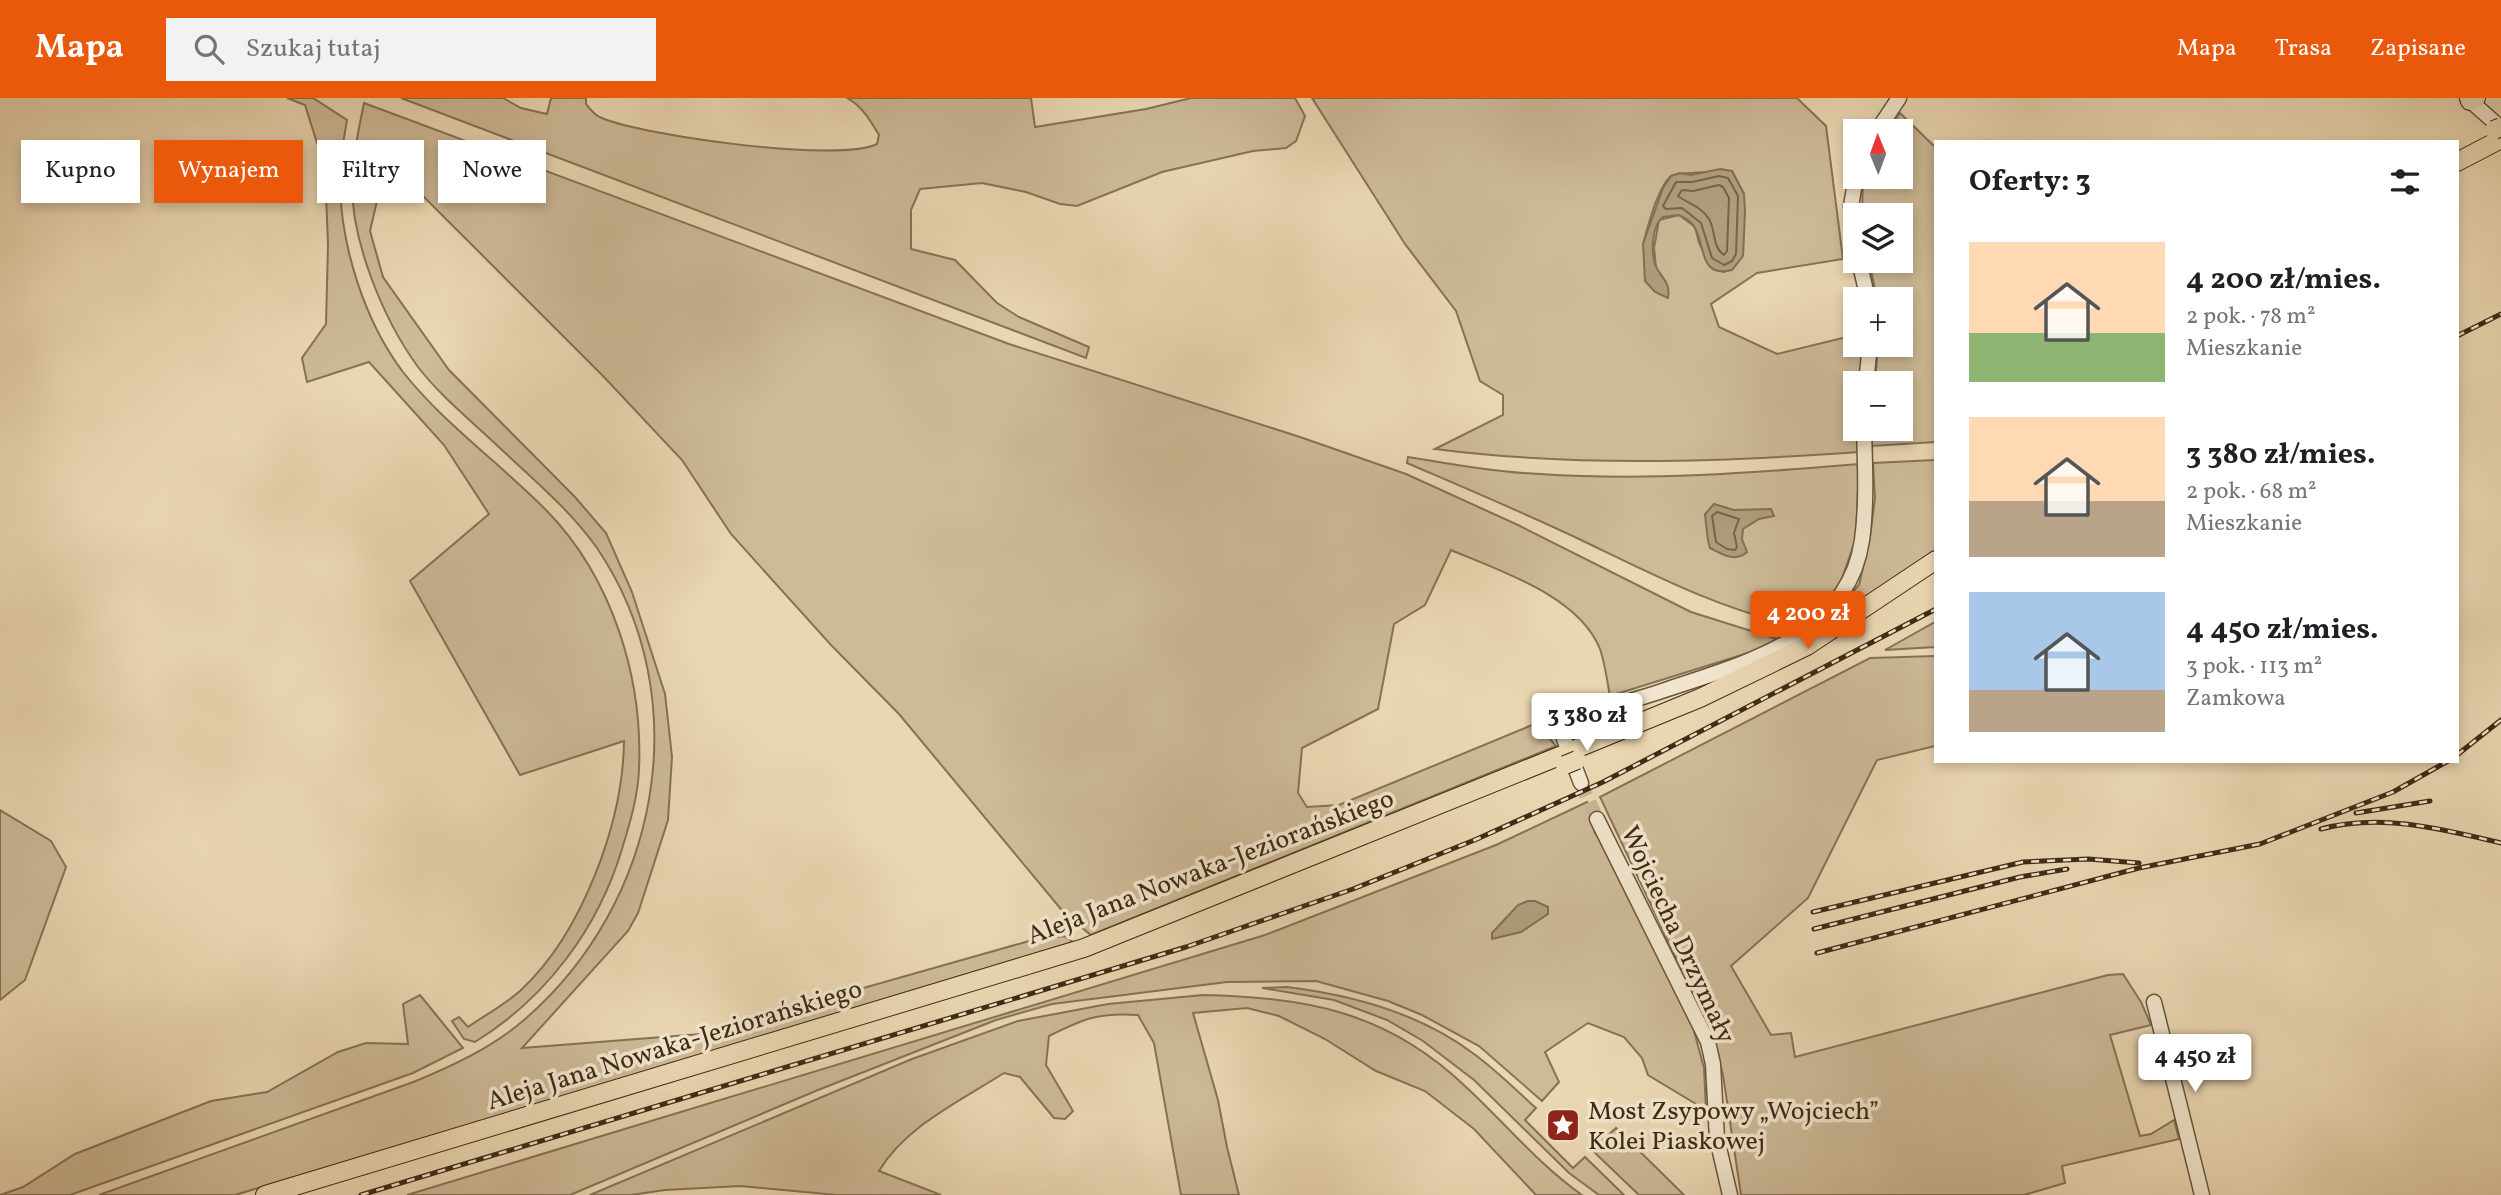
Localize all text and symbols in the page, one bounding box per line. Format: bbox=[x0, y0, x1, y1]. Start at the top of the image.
search box bbox=[166, 18, 656, 81]
text: Mapa bbox=[35, 26, 124, 72]
icon: search bbox=[190, 30, 228, 68]
text: Szukaj tutaj bbox=[246, 31, 381, 67]
text: Mapa bbox=[2177, 32, 2237, 66]
text: Trasa bbox=[2275, 32, 2332, 66]
text: Zapisane bbox=[2370, 32, 2466, 66]
north arrow bbox=[1843, 119, 1913, 189]
map controls bbox=[1843, 119, 1913, 441]
chip: Kupno bbox=[21, 140, 140, 203]
chip: Wynajem bbox=[154, 140, 303, 203]
chip: Filtry bbox=[317, 140, 424, 203]
chip: Nowe bbox=[438, 140, 546, 203]
text: Oferty: 3 bbox=[1969, 161, 2091, 203]
icon: filters bbox=[2386, 163, 2424, 201]
button: layers bbox=[1843, 203, 1913, 273]
text: 4 200 zł/mies. bbox=[2186, 259, 2381, 301]
icon: home bbox=[2025, 270, 2109, 354]
button: + bbox=[1843, 287, 1913, 357]
text: 2 pok. · 78 m² bbox=[2186, 301, 2315, 333]
text: Mieszkanie bbox=[2186, 333, 2302, 365]
button: − bbox=[1843, 371, 1913, 441]
text: 3 380 zł/mies. bbox=[2186, 434, 2375, 476]
icon: home bbox=[2025, 445, 2109, 529]
text: 2 pok. · 68 m² bbox=[2186, 476, 2317, 508]
text: Mieszkanie bbox=[2186, 508, 2302, 540]
pin: 4 200 zł bbox=[1736, 592, 1880, 651]
text: 4 200 zł bbox=[1766, 598, 1850, 630]
text: 4 450 zł/mies. bbox=[2186, 609, 2379, 651]
icon: home bbox=[2025, 620, 2109, 704]
text: 3 pok. · 113 m² bbox=[2186, 651, 2322, 683]
text: Zamkowa bbox=[2186, 683, 2286, 715]
pin: 3 380 zł bbox=[1515, 694, 1659, 753]
text: 3 380 zł bbox=[1548, 700, 1626, 732]
street label: Aleja Jana Nowaka-Jeziorańskiego bbox=[1022, 781, 1399, 955]
street label: Wojciecha Drzymały bbox=[1611, 820, 1743, 1050]
street label: Aleja Jana Nowaka-Jeziorańskiego bbox=[483, 972, 867, 1120]
pin: 4 450 zł bbox=[2123, 1034, 2267, 1094]
text: 4 450 zł bbox=[2154, 1041, 2236, 1073]
place label: Most Zsypowy „Wojciech” Kolei Piaskowej bbox=[1588, 1094, 1879, 1160]
place icon: Most Zsypowy „Wojciech” Kolei Piaskowej bbox=[1544, 1106, 1582, 1144]

